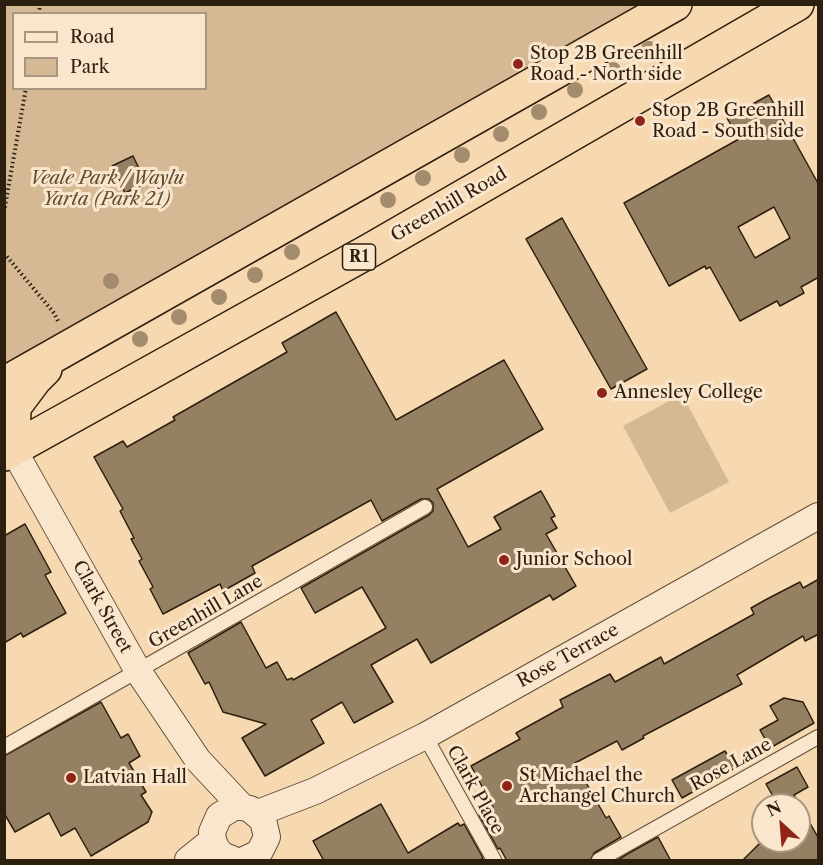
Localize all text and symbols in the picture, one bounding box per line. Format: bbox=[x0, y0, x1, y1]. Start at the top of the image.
legend bbox=[12, 12, 207, 90]
text: Road bbox=[70, 26, 115, 48]
place label: Stop 2B Greenhill Road - North side bbox=[530, 43, 683, 86]
text: Park bbox=[70, 56, 109, 78]
marker: Stop 2B Greenhill Road - North side bbox=[511, 57, 525, 71]
place label: Stop 2B Greenhill Road - South side bbox=[652, 100, 805, 142]
marker: Stop 2B Greenhill Road - South side bbox=[633, 114, 647, 128]
street label: Greenhill Road bbox=[387, 163, 511, 247]
park label: Veale Park / Waylu Yarta (Park 21) bbox=[30, 168, 184, 210]
road number: R1 bbox=[342, 244, 376, 270]
place label: Annesley College bbox=[614, 382, 763, 404]
marker: Annesley College bbox=[595, 386, 609, 400]
place label: Junior School bbox=[516, 549, 632, 571]
marker: Junior School bbox=[497, 553, 511, 567]
street label: Clark Street bbox=[68, 557, 136, 657]
street label: Greenhill Lane bbox=[145, 571, 267, 653]
street label: Rose Terrace bbox=[513, 619, 623, 693]
street label: Rose Lane bbox=[687, 734, 775, 796]
street label: Clark Place bbox=[442, 742, 508, 838]
place label: St Michael the Archangel Church bbox=[519, 765, 675, 808]
place label: Latvian Hall bbox=[83, 767, 187, 789]
marker: Latvian Hall bbox=[64, 771, 78, 785]
marker: St Michael the Archangel Church bbox=[500, 779, 514, 793]
north arrow bbox=[751, 793, 811, 853]
text: N bbox=[763, 797, 785, 821]

